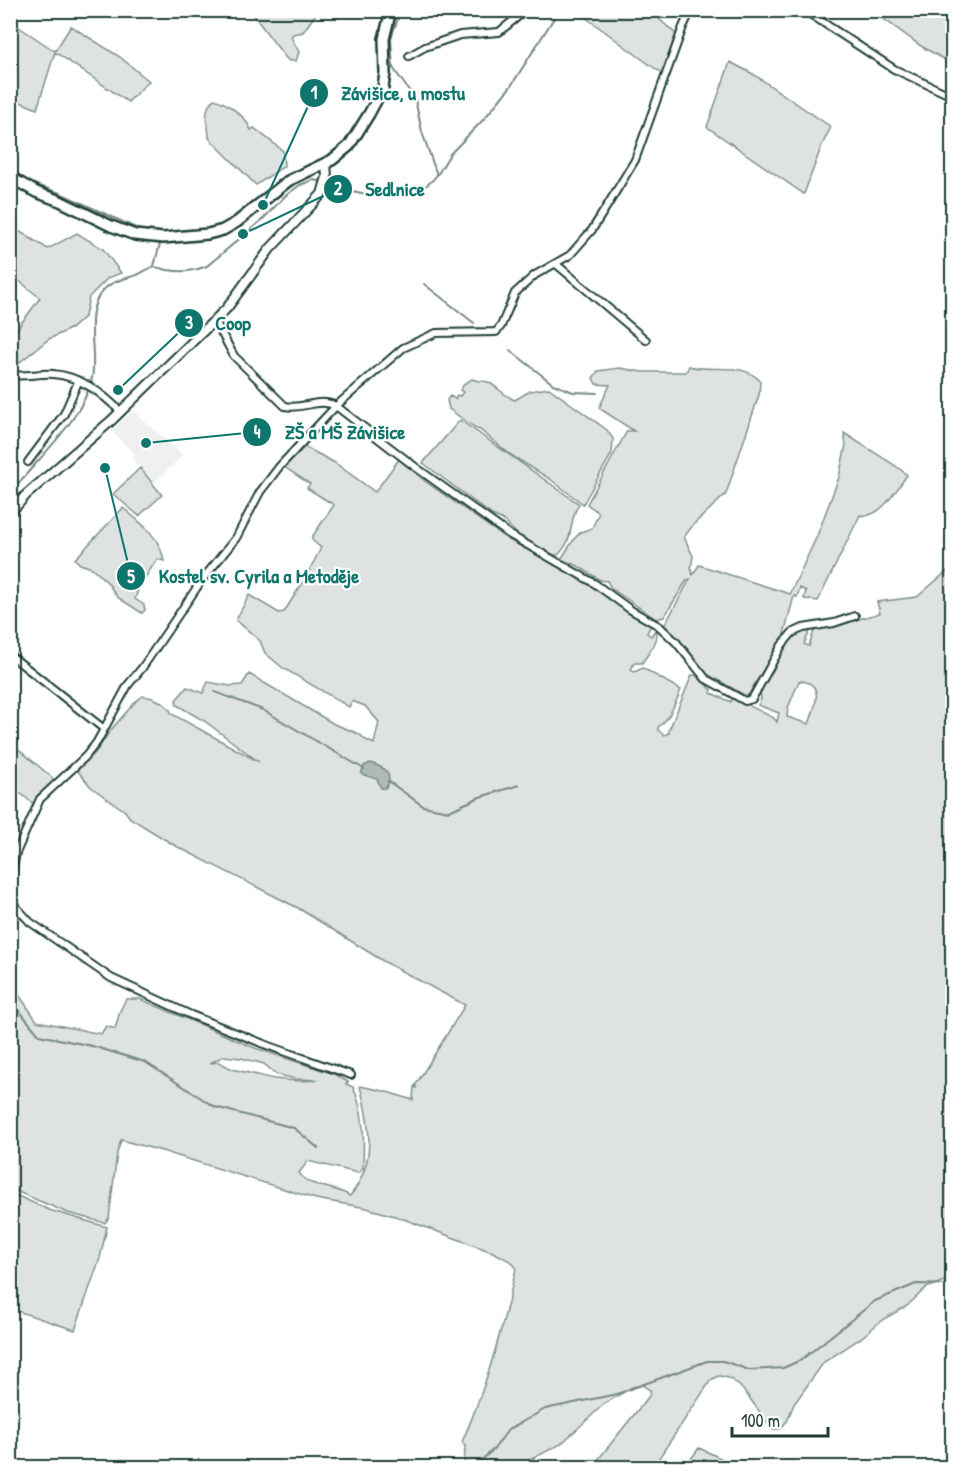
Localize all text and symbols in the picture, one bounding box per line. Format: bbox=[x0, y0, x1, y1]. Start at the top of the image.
callout: Závišice, u mostu bbox=[299, 74, 477, 112]
text: Závišice, u mostu bbox=[341, 79, 466, 106]
text: 1 bbox=[311, 80, 318, 105]
callout: Sedlnice bbox=[323, 170, 436, 208]
text: Sedlnice bbox=[365, 175, 425, 202]
text: 2 bbox=[334, 176, 343, 201]
callout: Coop bbox=[174, 304, 263, 342]
text: Coop bbox=[215, 309, 251, 337]
text: 3 bbox=[185, 310, 193, 335]
callout: ZŠ a MŠ Závišice bbox=[242, 413, 417, 451]
text: ZŠ a MŠ Závišice bbox=[285, 418, 405, 445]
text: 4 bbox=[254, 419, 261, 444]
callout: Kostel sv. Cyrila a Metoděje bbox=[116, 557, 371, 595]
text: Kostel sv. Cyrila a Metoděje bbox=[159, 562, 359, 590]
text: 5 bbox=[127, 564, 135, 589]
scale bar bbox=[732, 1400, 828, 1438]
text: 100 m bbox=[741, 1408, 780, 1433]

